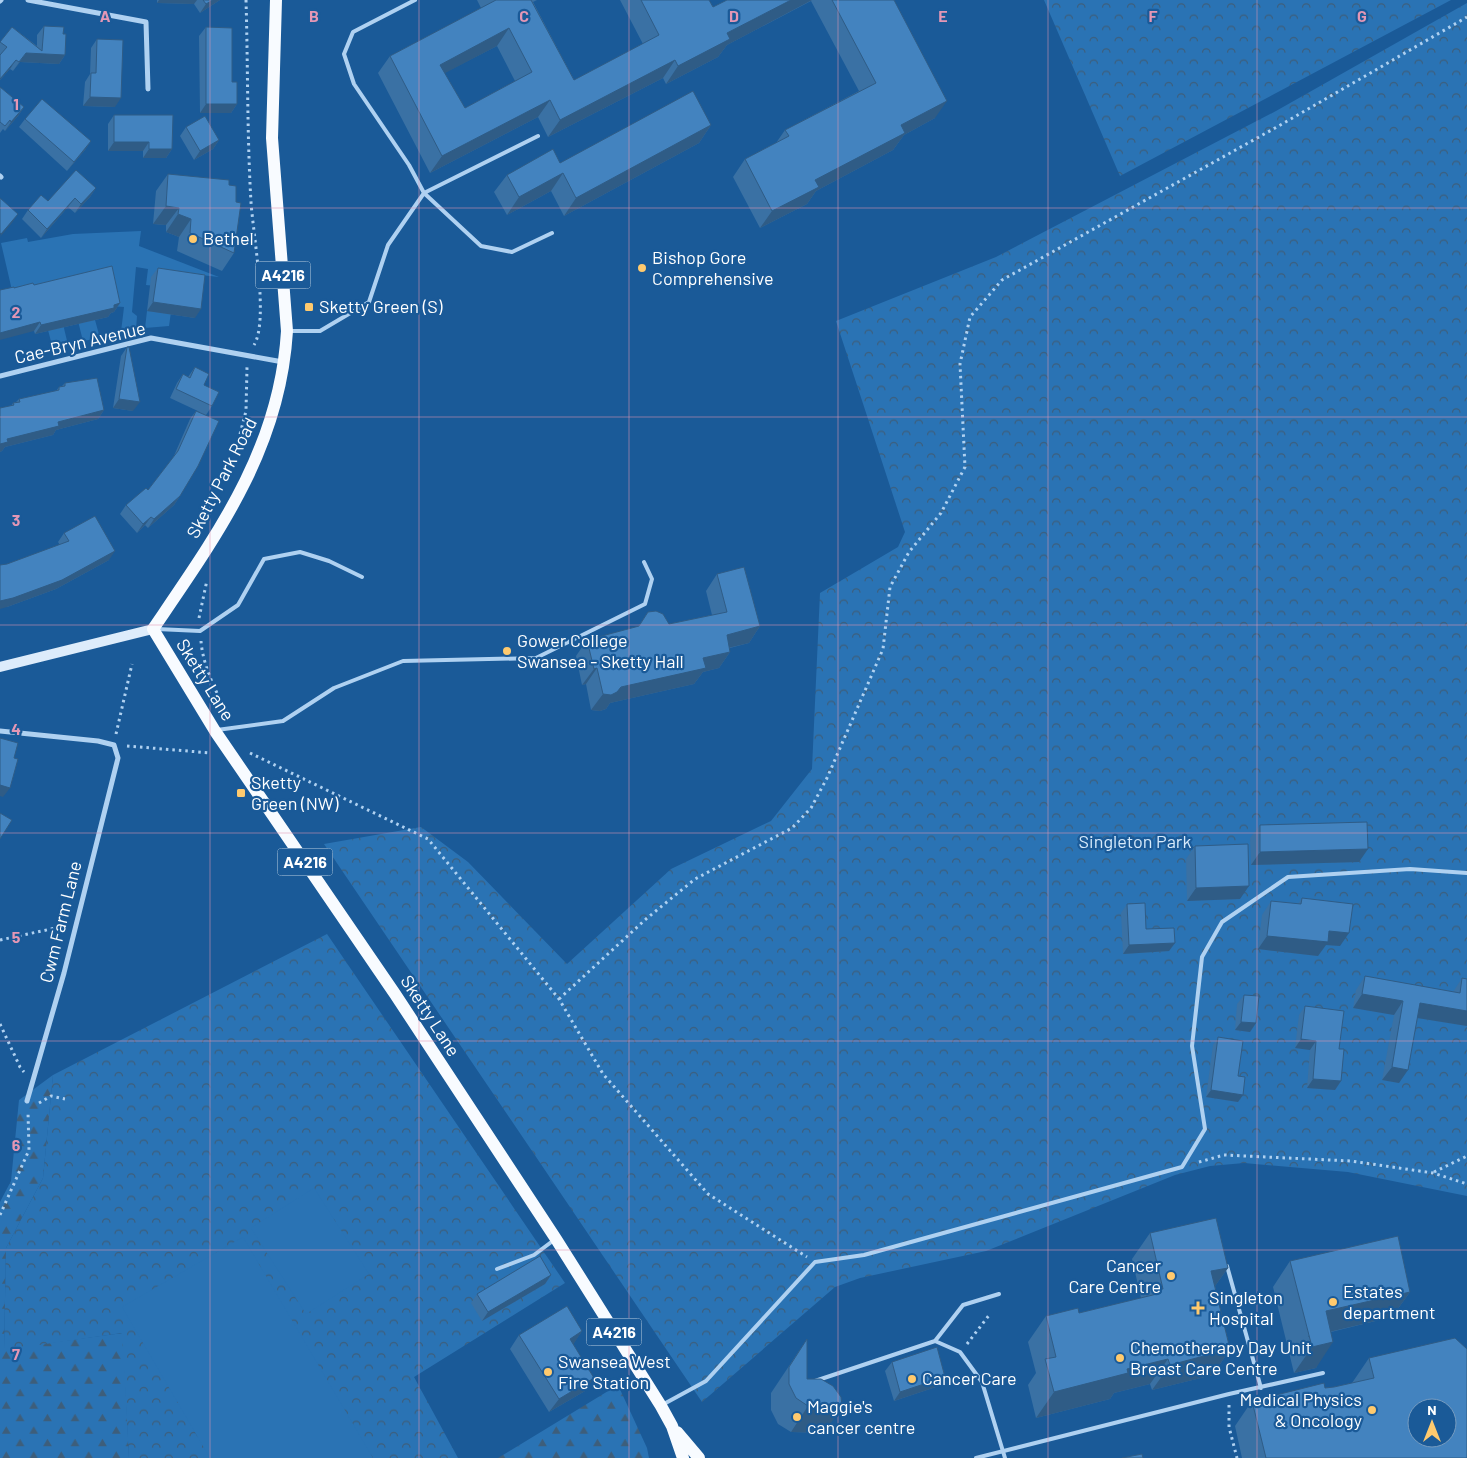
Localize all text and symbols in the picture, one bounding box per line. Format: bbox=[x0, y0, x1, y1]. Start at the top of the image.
text: A bbox=[100, 6, 111, 25]
text: B bbox=[309, 6, 319, 25]
text: C bbox=[519, 6, 529, 25]
text: D bbox=[729, 6, 739, 25]
text: E bbox=[938, 6, 948, 25]
text: F bbox=[1149, 6, 1158, 25]
text: G bbox=[1357, 6, 1367, 25]
text: 1 bbox=[13, 94, 19, 113]
place label: Bethel bbox=[203, 227, 254, 249]
marker: Bethel bbox=[187, 233, 199, 245]
place label: Bishop Gore Comprehensive bbox=[652, 246, 774, 289]
road number: A4216 bbox=[256, 262, 310, 288]
marker: Bishop Gore Comprehensive bbox=[636, 262, 648, 274]
place label: Sketty Green (S) bbox=[319, 295, 443, 317]
marker: Sketty Green (S) bbox=[303, 301, 315, 313]
text: 2 bbox=[12, 302, 21, 321]
street label: Cae-Bryn Avenue bbox=[12, 316, 147, 368]
street label: Sketty Park Road bbox=[181, 414, 261, 542]
text: 3 bbox=[12, 510, 20, 529]
place label: Gower College Swansea - Sketty Hall bbox=[517, 629, 684, 672]
street label: Sketty Lane bbox=[172, 635, 240, 724]
marker: Gower College Swansea - Sketty Hall bbox=[501, 645, 513, 657]
text: 4 bbox=[11, 719, 21, 738]
place label: Sketty Green (NW) bbox=[251, 771, 339, 814]
marker: Sketty Green (NW) bbox=[235, 787, 247, 799]
park label: Singleton Park bbox=[1079, 830, 1191, 852]
road number: A4216 bbox=[278, 849, 332, 876]
street label: Cwm Farm Lane bbox=[34, 859, 86, 985]
text: 5 bbox=[12, 927, 21, 946]
street label: Sketty Lane bbox=[396, 971, 465, 1060]
text: 6 bbox=[12, 1135, 21, 1154]
place label: Cancer Care Centre bbox=[1069, 1254, 1161, 1297]
marker: Cancer Care Centre bbox=[1165, 1270, 1177, 1282]
place label: Estates department bbox=[1343, 1280, 1436, 1323]
place label: Singleton Hospital bbox=[1209, 1286, 1283, 1329]
marker: Estates department bbox=[1327, 1296, 1339, 1308]
marker: Singleton Hospital bbox=[1191, 1301, 1205, 1315]
road number: A4216 bbox=[586, 1318, 642, 1345]
place label: Chemotherapy Day Unit Breast Care Centre bbox=[1130, 1336, 1312, 1379]
text: 7 bbox=[12, 1344, 20, 1363]
place label: Swansea West Fire Station bbox=[558, 1350, 671, 1393]
marker: Chemotherapy Day Unit Breast Care Centre bbox=[1114, 1352, 1126, 1364]
marker: Swansea West Fire Station bbox=[542, 1366, 554, 1378]
place label: Cancer Care bbox=[922, 1367, 1017, 1389]
marker: Cancer Care bbox=[906, 1373, 918, 1385]
place label: Medical Physics & Oncology bbox=[1240, 1388, 1362, 1431]
place label: Maggie's cancer centre bbox=[807, 1395, 915, 1438]
north arrow bbox=[1407, 1398, 1457, 1448]
text: N bbox=[1427, 1401, 1437, 1418]
marker: Medical Physics & Oncology bbox=[1366, 1404, 1378, 1416]
marker: Maggie's cancer centre bbox=[791, 1411, 803, 1423]

